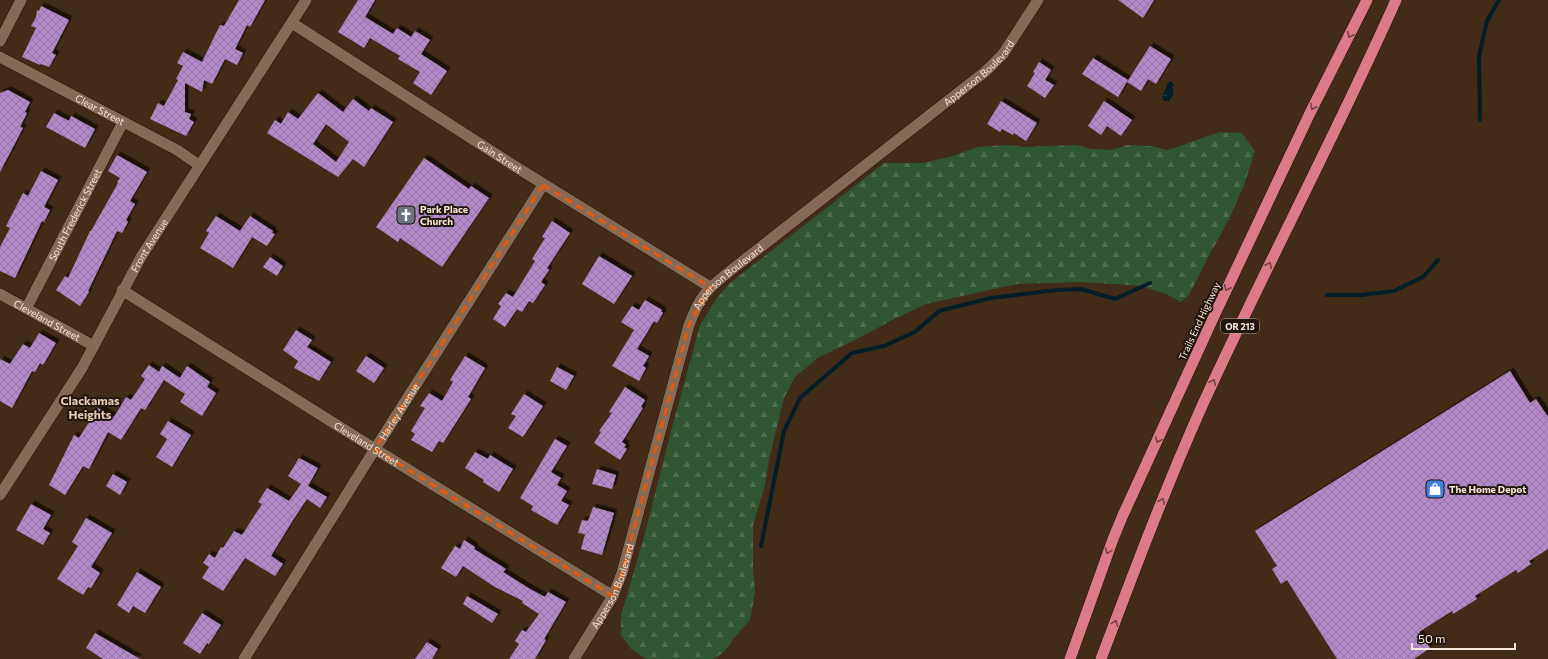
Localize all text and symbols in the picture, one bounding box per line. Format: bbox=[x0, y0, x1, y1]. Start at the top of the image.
one-way arrow bbox=[1347, 31, 1355, 38]
street label: Apperson Boulevard bbox=[941, 38, 1016, 108]
street label: Clear Street bbox=[73, 92, 127, 127]
one-way arrow bbox=[1310, 103, 1317, 110]
street label: Gain Street bbox=[475, 138, 524, 175]
street label: South Frederick Street bbox=[46, 167, 104, 263]
place label: Park Place Church bbox=[420, 203, 468, 227]
church icon: Park Place Church bbox=[395, 204, 417, 226]
street label: Front Avenue bbox=[128, 216, 170, 274]
street label: Apperson Boulevard bbox=[690, 241, 765, 312]
one-way arrow bbox=[1264, 261, 1272, 269]
street label: Trails End Highway bbox=[1176, 280, 1222, 362]
one-way arrow bbox=[1224, 284, 1232, 291]
street label: Cleveland Street bbox=[12, 297, 83, 343]
road number: OR 213 bbox=[1221, 319, 1259, 333]
one-way arrow bbox=[1209, 379, 1217, 386]
street label: Harley Avenue bbox=[376, 381, 421, 442]
district label: Clackamas Heights bbox=[60, 393, 120, 421]
street label: Cleveland Street bbox=[332, 419, 401, 468]
one-way arrow bbox=[1154, 436, 1162, 443]
shop icon: The Home Depot bbox=[1424, 478, 1446, 500]
place label: The Home Depot bbox=[1449, 483, 1526, 495]
one-way arrow bbox=[1157, 498, 1165, 505]
street label: Apperson Boulevard bbox=[588, 542, 636, 631]
one-way arrow bbox=[1105, 548, 1113, 555]
one-way arrow bbox=[1110, 619, 1118, 626]
scale bar bbox=[1412, 625, 1515, 651]
text: 50 m bbox=[1418, 631, 1446, 645]

